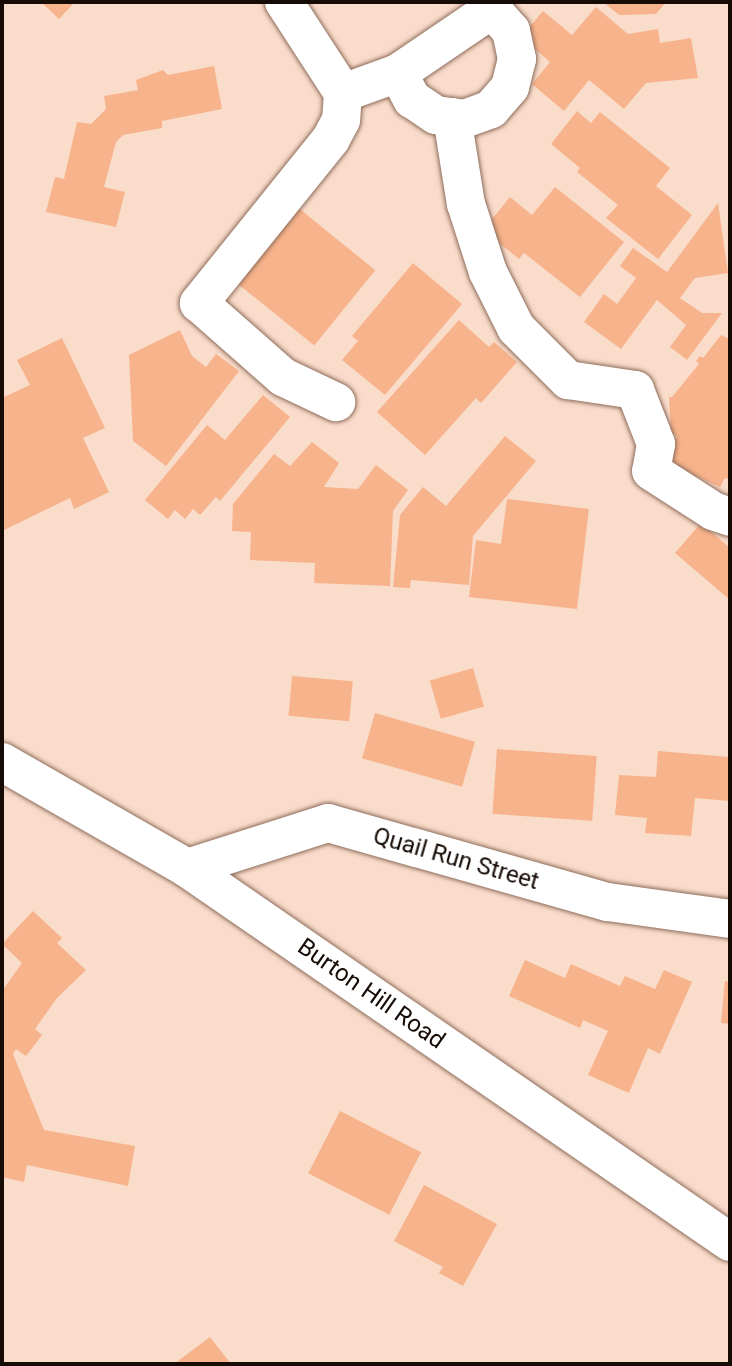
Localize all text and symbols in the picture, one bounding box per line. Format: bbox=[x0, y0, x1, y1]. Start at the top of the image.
street label: Quail Run Street bbox=[370, 822, 542, 896]
street label: Burton Hill Road bbox=[292, 933, 450, 1055]

